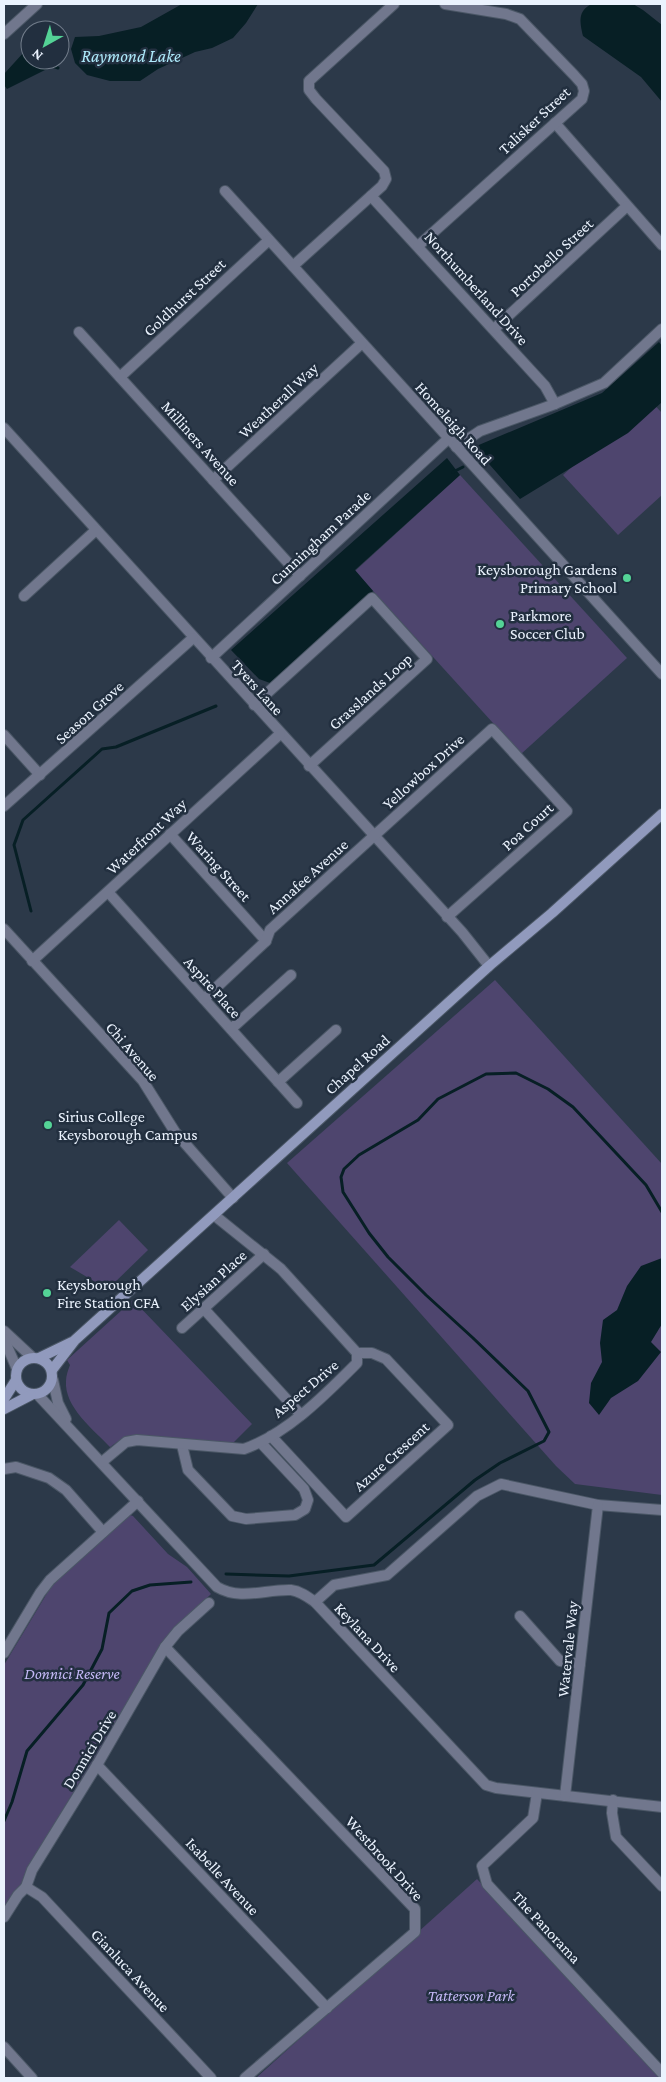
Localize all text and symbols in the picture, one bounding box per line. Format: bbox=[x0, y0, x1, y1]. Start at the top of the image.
north arrow bbox=[20, 20, 70, 70]
text: N bbox=[28, 46, 46, 64]
water label: Raymond Lake bbox=[81, 46, 181, 66]
street label: Talisker Street bbox=[495, 83, 574, 158]
street label: Portobello Street bbox=[507, 214, 597, 300]
street label: Northumberland Drive bbox=[421, 228, 532, 348]
street label: Goldhurst Street bbox=[140, 255, 229, 340]
street label: Weatherall Way bbox=[235, 359, 323, 442]
street label: Homeleigh Road bbox=[411, 378, 496, 469]
street label: Milliners Avenue bbox=[158, 398, 243, 489]
street label: Cunningham Parade bbox=[267, 487, 375, 589]
place label: Keysborough Gardens Primary School bbox=[477, 561, 617, 597]
marker: Keysborough Gardens Primary School bbox=[621, 572, 633, 584]
place label: Parkmore Soccer Club bbox=[510, 607, 585, 642]
marker: Parkmore Soccer Club bbox=[494, 618, 506, 630]
street label: Grasslands Loop bbox=[325, 650, 416, 734]
street label: Tyers Lane bbox=[228, 656, 287, 719]
street label: Season Grove bbox=[52, 677, 127, 747]
street label: Yellowbox Drive bbox=[379, 730, 468, 812]
street label: Waterfront Way bbox=[103, 795, 191, 878]
street label: Poa Court bbox=[498, 799, 557, 854]
street label: Waring Street bbox=[182, 828, 255, 906]
street label: Annafee Avenue bbox=[264, 836, 351, 917]
street label: Aspire Place bbox=[180, 953, 245, 1022]
street label: Chi Avenue bbox=[102, 1018, 163, 1084]
street label: Chapel Road bbox=[322, 1031, 394, 1098]
place label: Sirius College Keysborough Campus bbox=[58, 1108, 198, 1144]
marker: Sirius College Keysborough Campus bbox=[42, 1119, 54, 1131]
street label: Elysian Place bbox=[177, 1246, 250, 1315]
place label: Keysborough Fire Station CFA bbox=[57, 1276, 160, 1311]
marker: Keysborough Fire Station CFA bbox=[41, 1287, 53, 1299]
street label: Aspect Drive bbox=[269, 1356, 342, 1422]
street label: Azure Crescent bbox=[350, 1418, 433, 1495]
street label: Keylana Drive bbox=[330, 1599, 404, 1676]
street label: Watervale Way bbox=[554, 1599, 582, 1698]
park label: Donnici Reserve bbox=[24, 1665, 120, 1682]
street label: Donnici Drive bbox=[59, 1707, 120, 1792]
street label: Westbrook Drive bbox=[342, 1813, 427, 1904]
street label: Isabelle Avenue bbox=[183, 1834, 263, 1918]
street label: The Panorama bbox=[509, 1888, 585, 1967]
street label: Gianluca Avenue bbox=[88, 1925, 173, 2015]
park label: Tatterson Park bbox=[427, 1987, 516, 2004]

